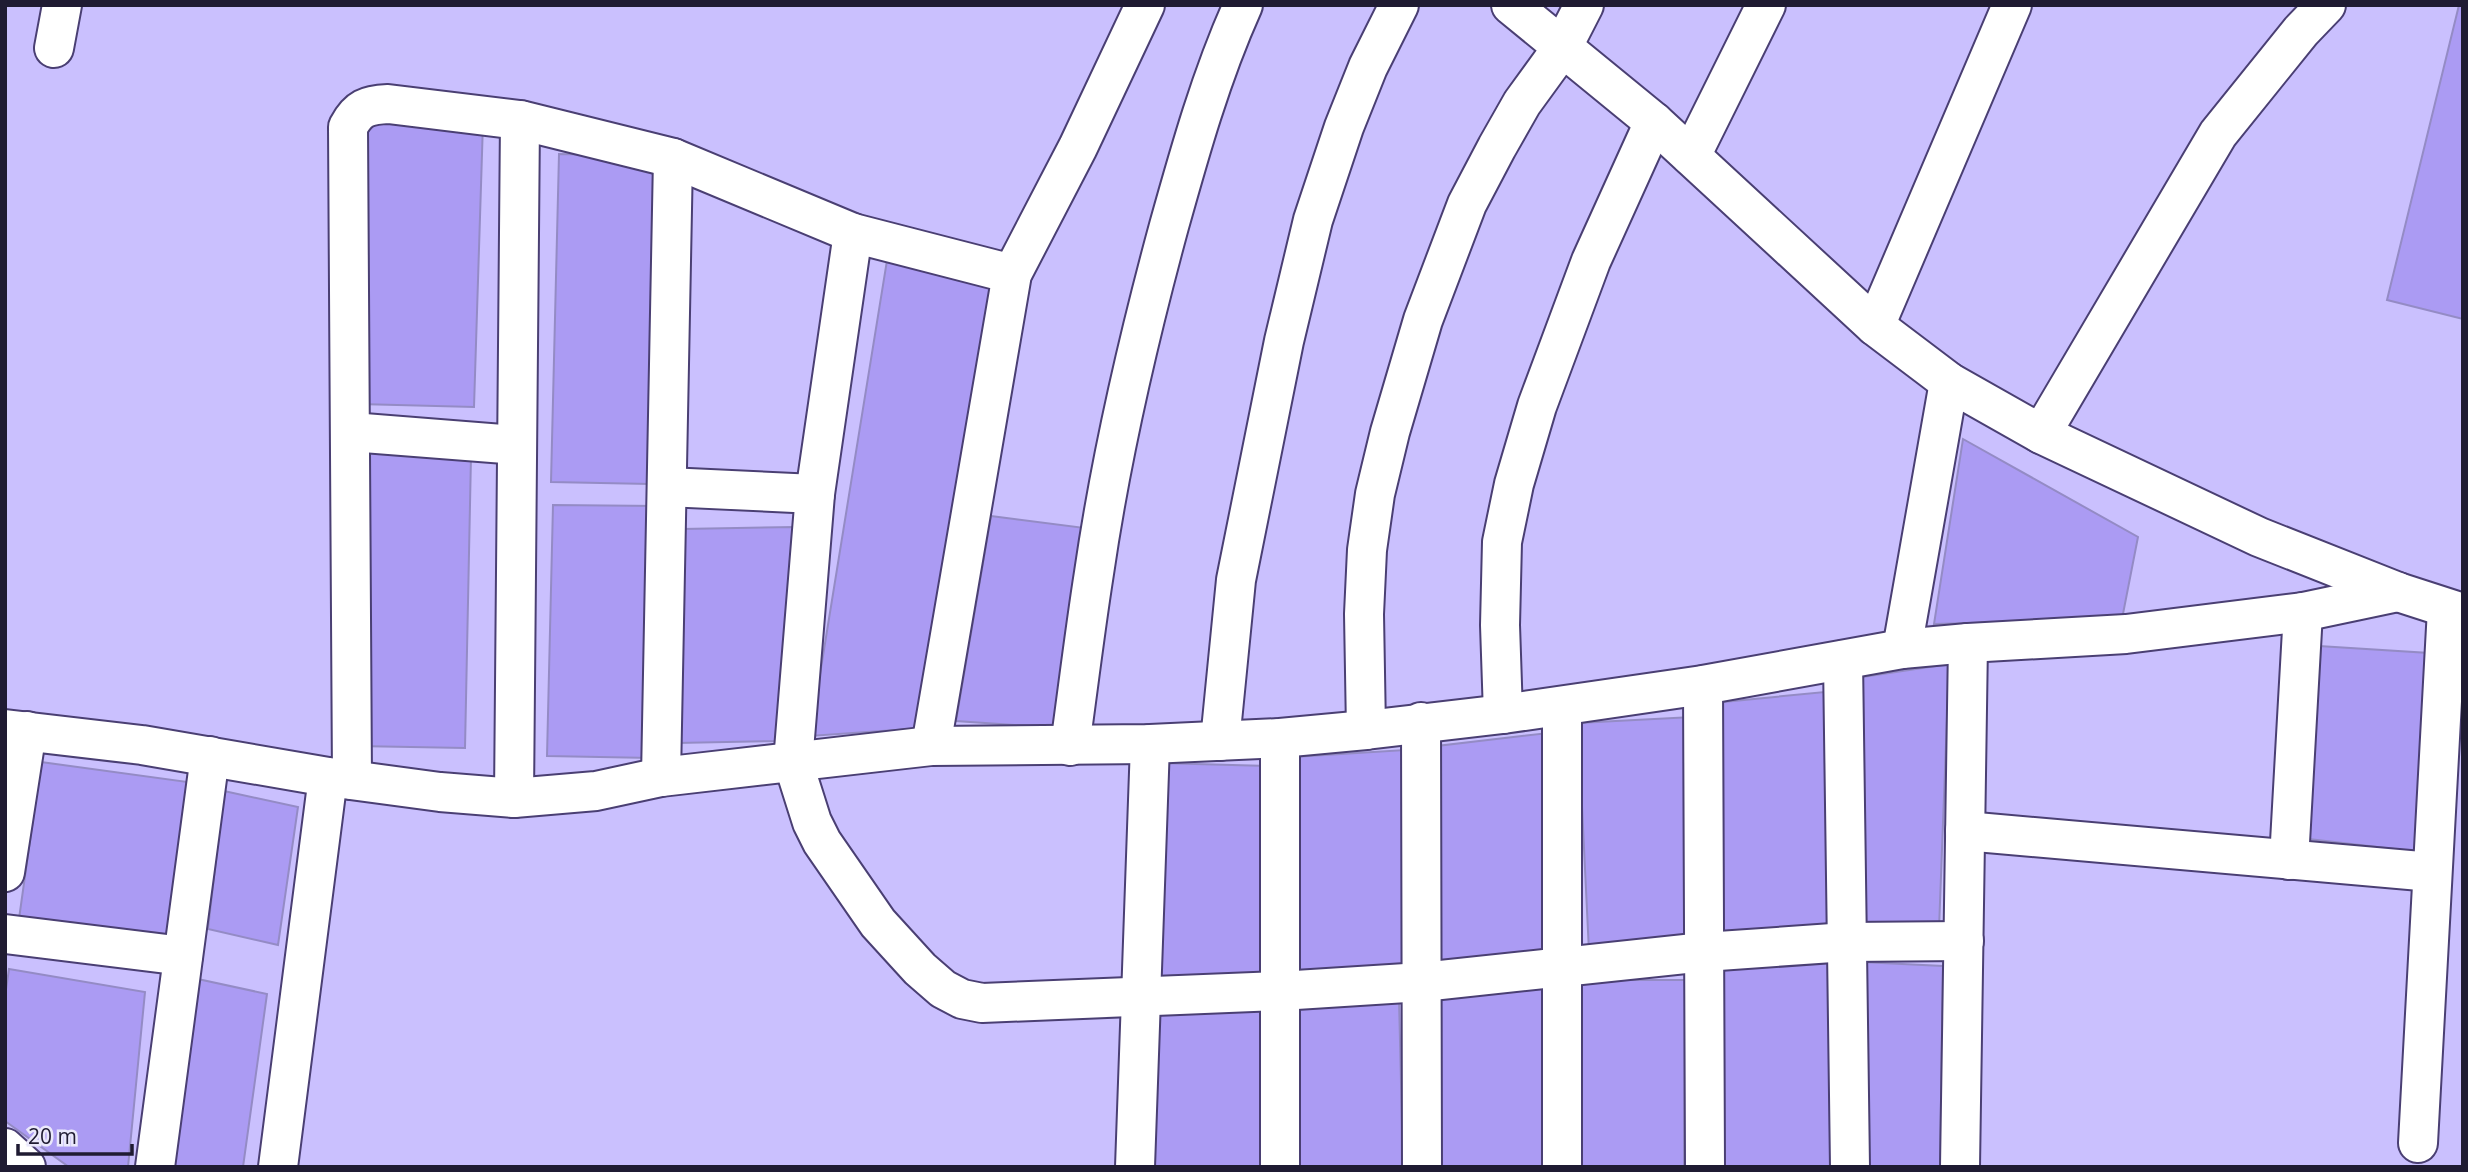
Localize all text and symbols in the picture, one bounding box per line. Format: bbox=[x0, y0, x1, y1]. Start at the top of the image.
scale bar bbox=[18, 1112, 131, 1156]
text: 20 m bbox=[28, 1122, 77, 1150]

